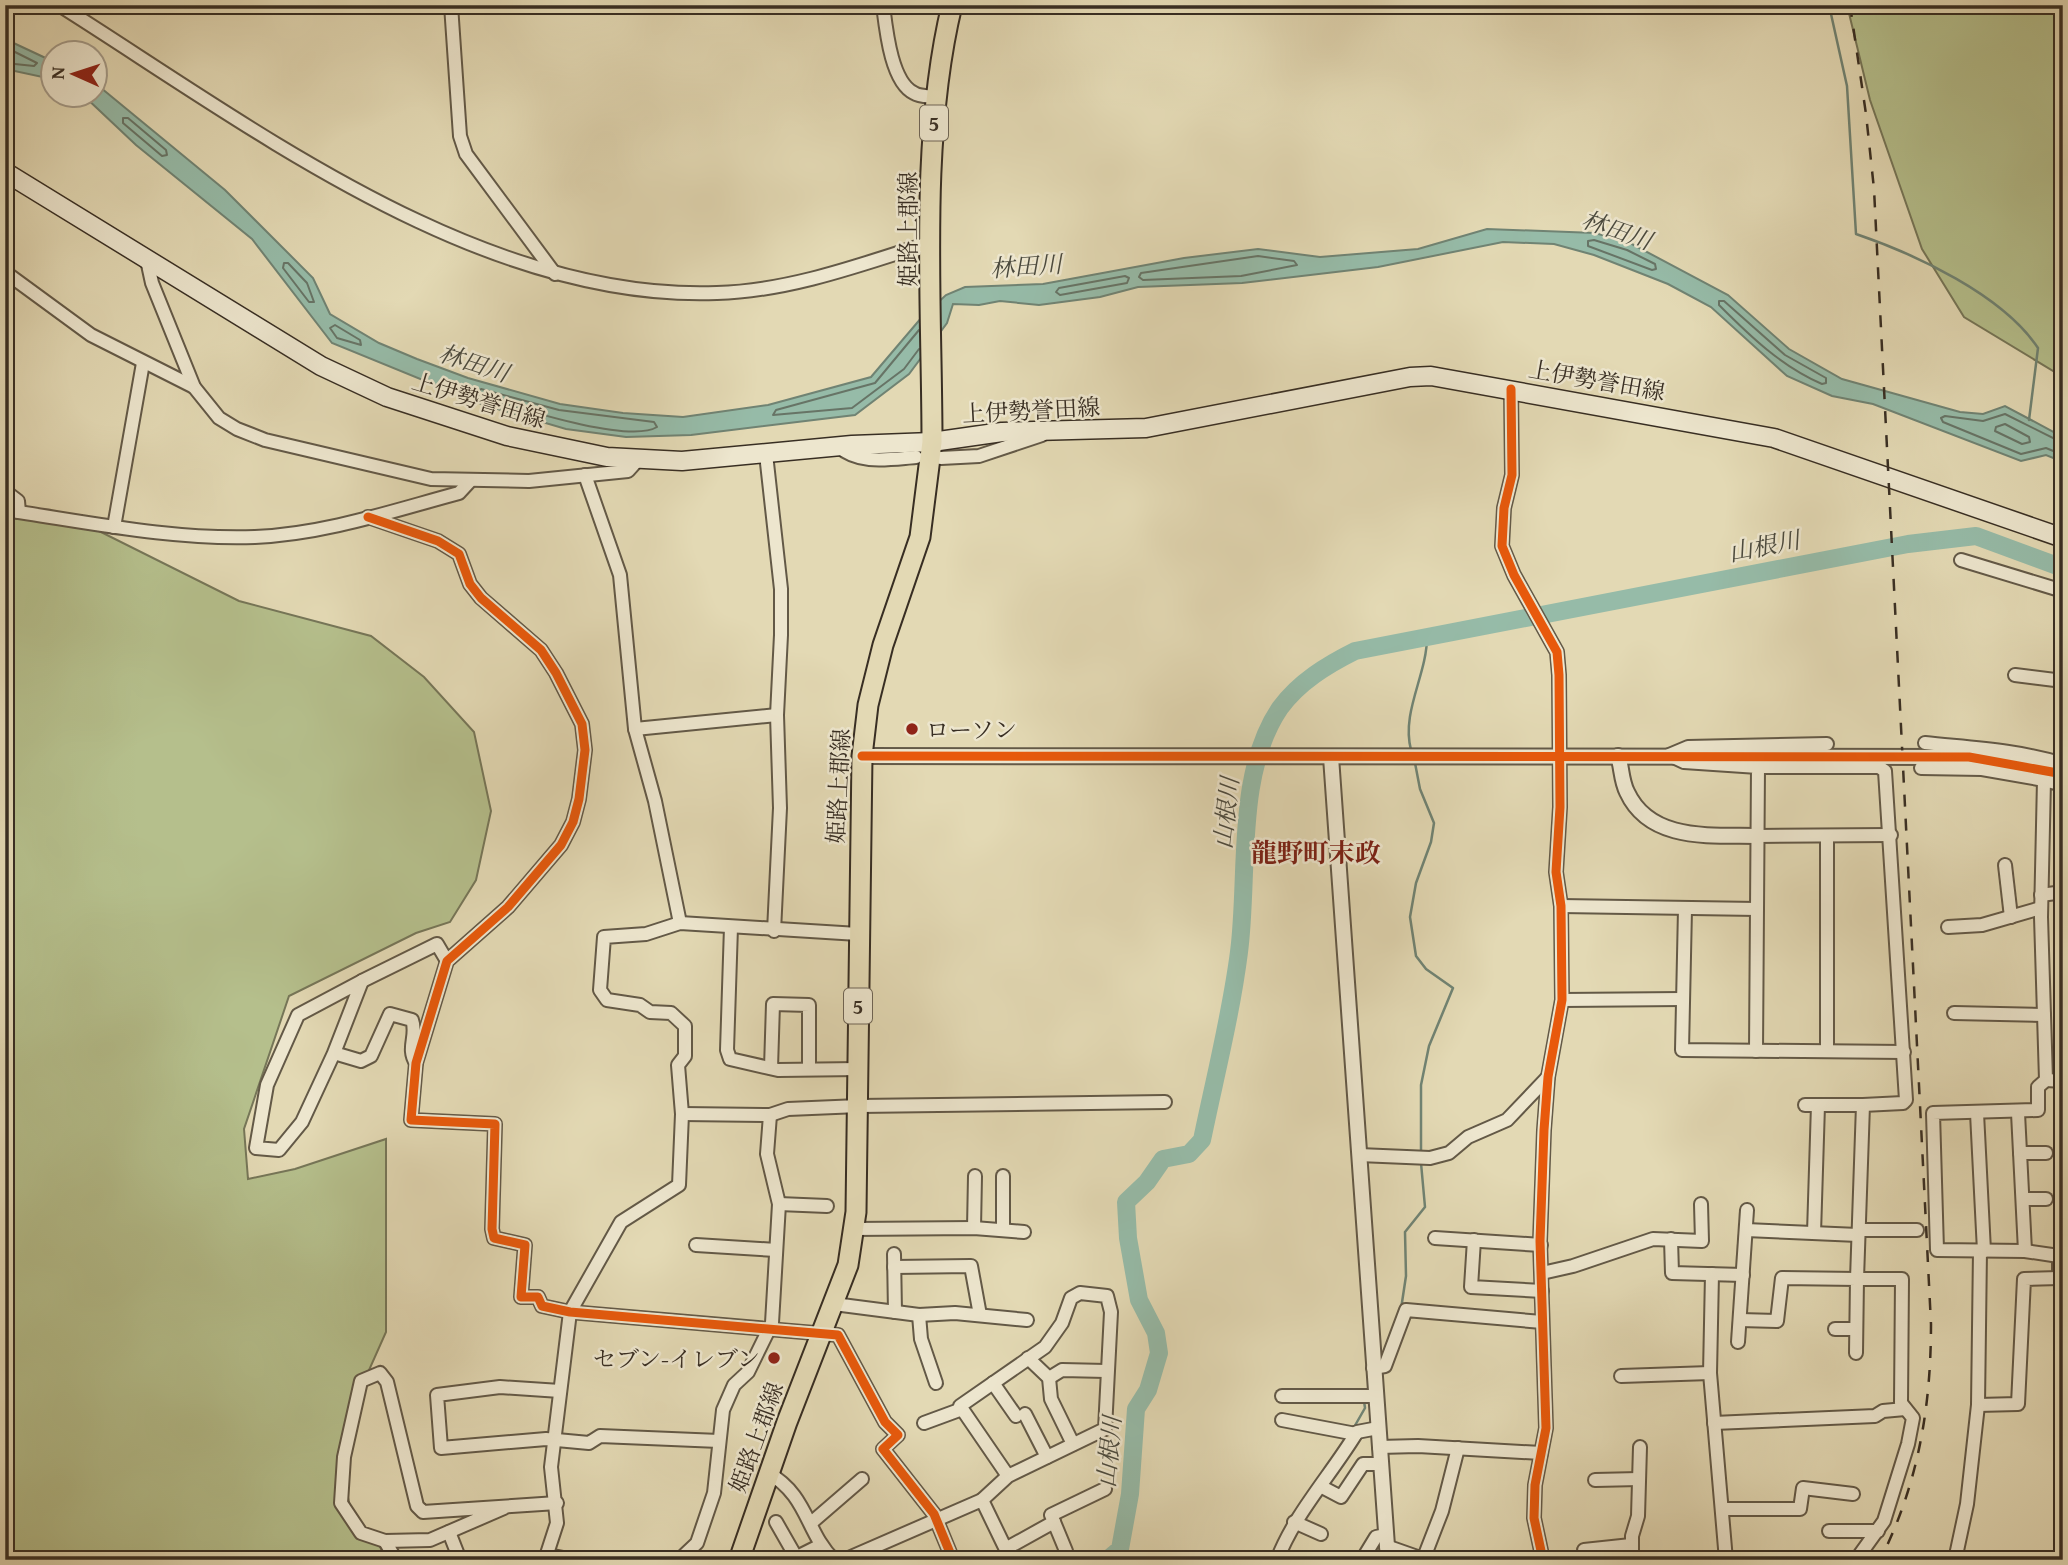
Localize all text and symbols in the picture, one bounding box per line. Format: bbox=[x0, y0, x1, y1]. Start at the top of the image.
north arrow bbox=[38, 38, 108, 108]
text: N bbox=[43, 66, 71, 80]
road number: 5 bbox=[920, 106, 948, 140]
street label: 姫路上郡線 bbox=[891, 172, 924, 287]
water label: 林田川 bbox=[1577, 202, 1660, 259]
water label: 林田川 bbox=[989, 246, 1066, 286]
water label: 林田川 bbox=[434, 335, 516, 392]
street label: 上伊勢誉田線 bbox=[1526, 352, 1668, 408]
street label: 上伊勢誉田線 bbox=[408, 364, 550, 436]
street label: 上伊勢誉田線 bbox=[961, 390, 1101, 430]
water label: 山根川 bbox=[1725, 521, 1806, 570]
place label: ローソン bbox=[926, 713, 1017, 746]
marker: ローソン bbox=[904, 721, 920, 737]
street label: 姫路上郡線 bbox=[819, 728, 857, 844]
water label: 山根川 bbox=[1205, 772, 1247, 851]
district label: 龍野町末政 bbox=[1251, 833, 1381, 872]
road number: 5 bbox=[844, 988, 872, 1024]
place label: セブン-イレブン bbox=[593, 1342, 760, 1375]
marker: セブン-イレブン bbox=[766, 1350, 782, 1366]
street label: 姫路上郡線 bbox=[721, 1377, 791, 1497]
water label: 山根川 bbox=[1088, 1412, 1130, 1489]

